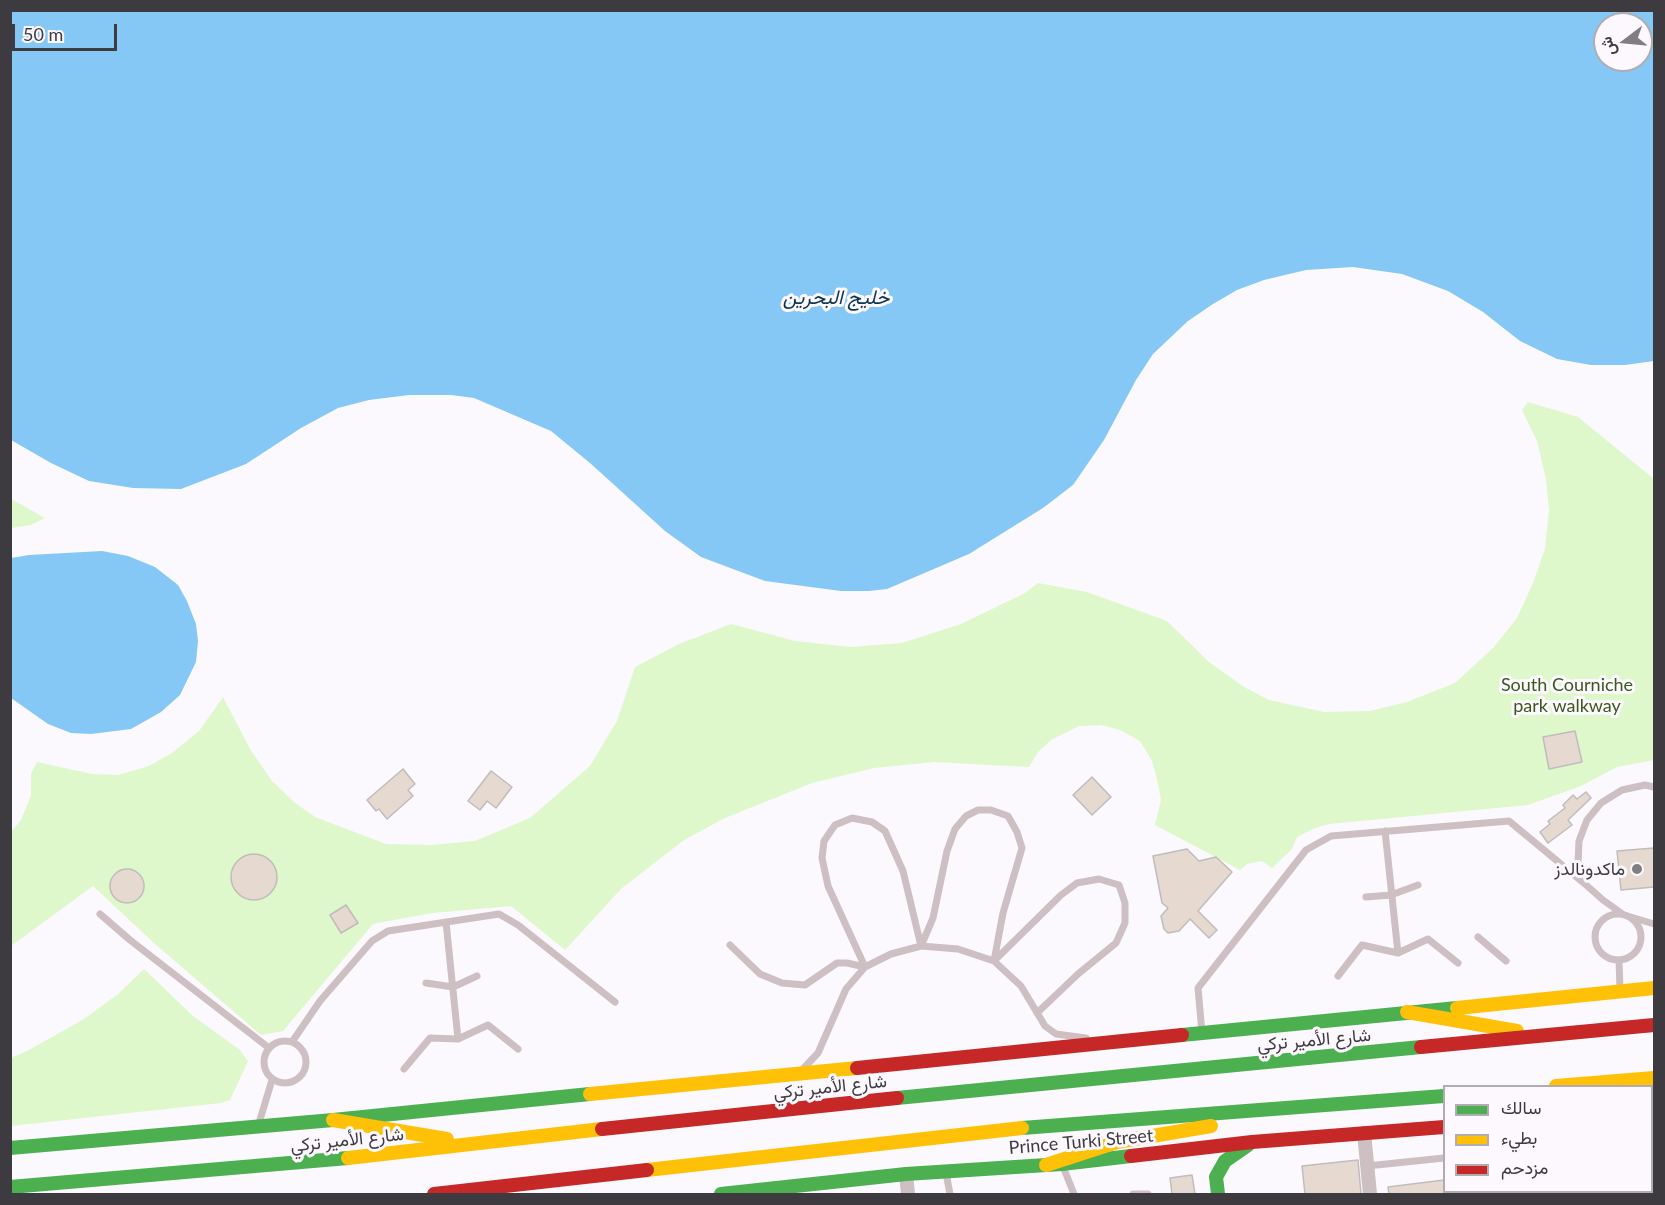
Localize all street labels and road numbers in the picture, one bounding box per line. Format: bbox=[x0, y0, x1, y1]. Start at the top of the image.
street label: شارع الأمير تركي bbox=[1256, 1024, 1372, 1056]
street label: شارع الأمير تركي bbox=[772, 1070, 888, 1104]
street label: شارع الأمير تركي bbox=[289, 1123, 405, 1157]
street label: Prince Turki Street bbox=[1008, 1125, 1154, 1159]

